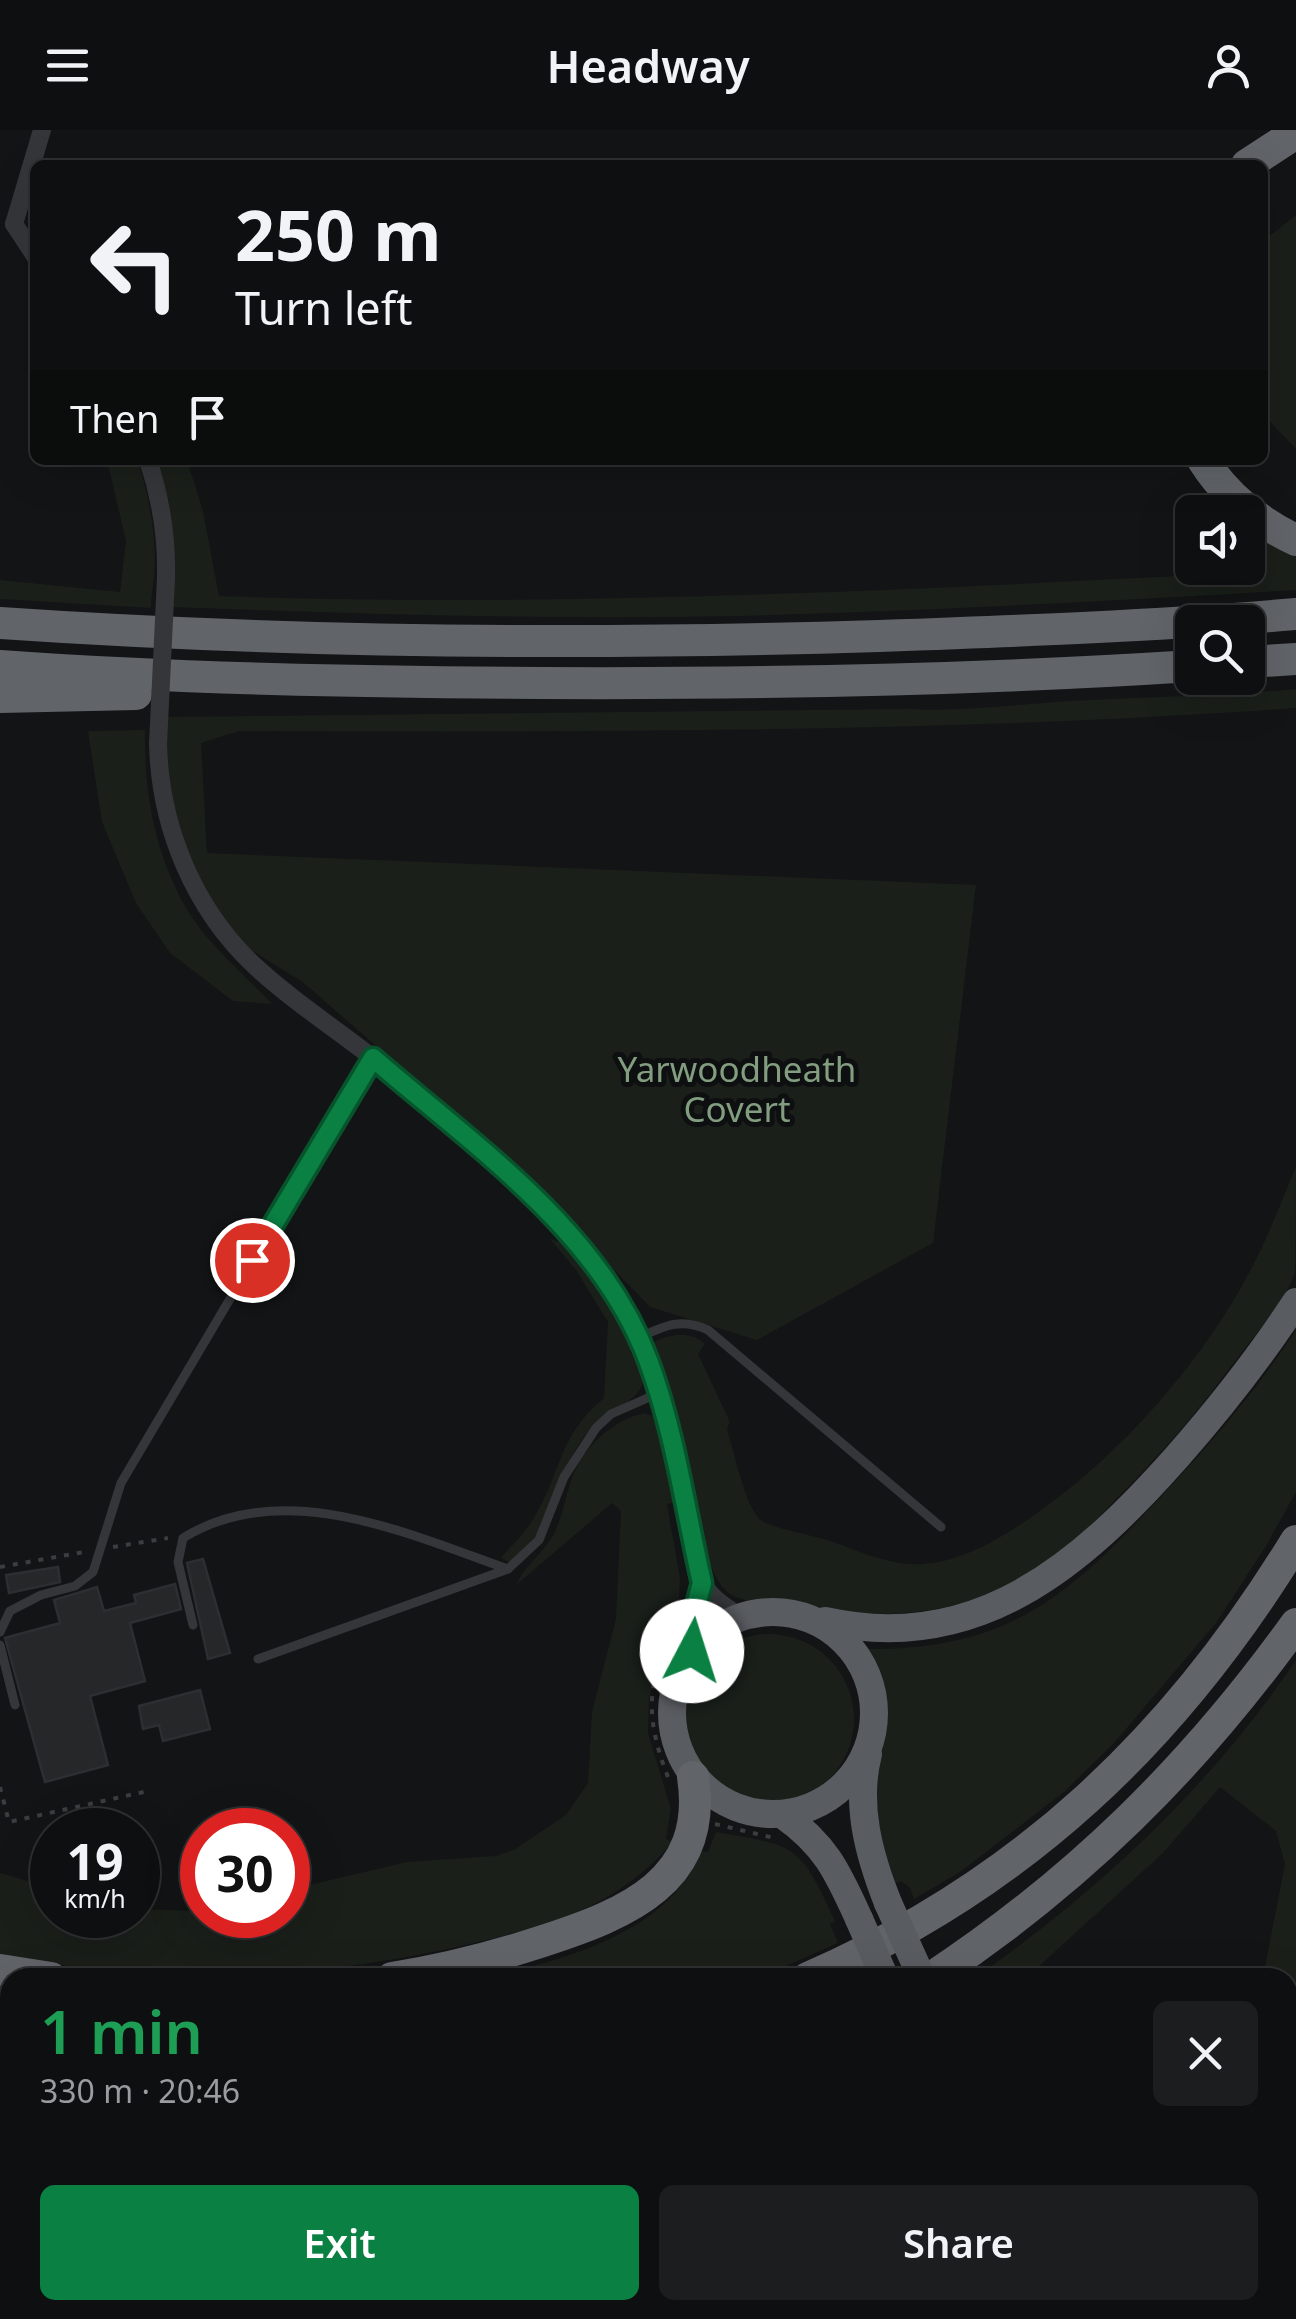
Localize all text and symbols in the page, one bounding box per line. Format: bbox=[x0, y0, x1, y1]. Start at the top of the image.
text: Headway bbox=[546, 35, 750, 96]
icon: menu bbox=[40, 38, 95, 93]
icon: person bbox=[1201, 38, 1256, 93]
text: 250 m bbox=[235, 186, 442, 282]
icon: left bbox=[70, 200, 200, 330]
text: Turn left bbox=[235, 277, 412, 338]
icon: arrive bbox=[180, 390, 235, 445]
text: Then bbox=[70, 392, 160, 444]
map controls bbox=[1175, 495, 1265, 695]
button: sound bbox=[1175, 495, 1265, 585]
button: search bbox=[1175, 605, 1265, 695]
park label: Yarwoodheath Covert bbox=[618, 1045, 856, 1132]
pin bbox=[210, 1218, 295, 1303]
icon: arrive bbox=[225, 1233, 280, 1288]
position arrow bbox=[640, 1599, 744, 1703]
speed limit sign: 30 bbox=[180, 1808, 310, 1938]
text: 19 bbox=[66, 1827, 124, 1895]
text: km/h bbox=[64, 1881, 126, 1915]
text: 1 min bbox=[40, 1990, 203, 2072]
button: close bbox=[1153, 2001, 1258, 2106]
text: 330 m · 20:46 bbox=[40, 2069, 240, 2112]
button: Exit bbox=[40, 2185, 639, 2300]
button: Share bbox=[659, 2185, 1258, 2300]

